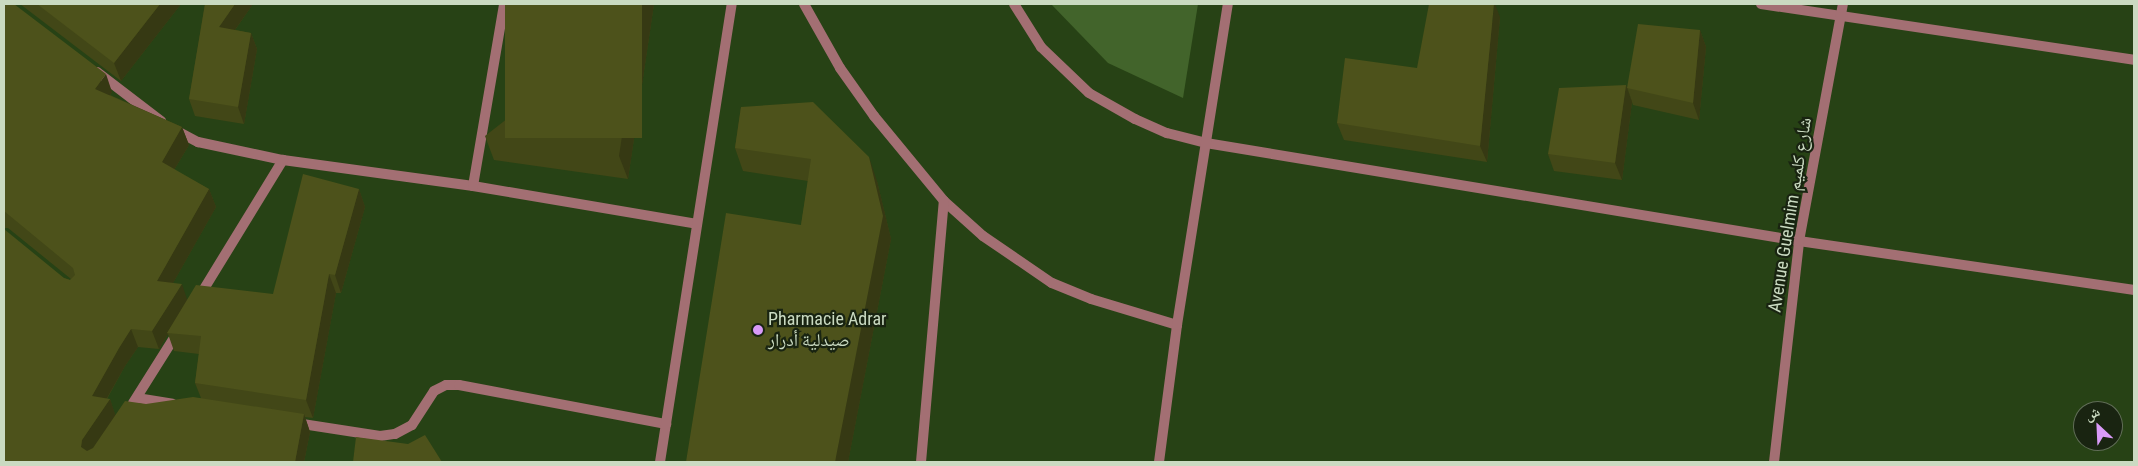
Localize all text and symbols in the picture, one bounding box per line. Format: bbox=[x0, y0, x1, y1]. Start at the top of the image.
street label: Avenue Guelmim شارع كلميم bbox=[1764, 116, 1816, 314]
place label: Pharmacie Adrar صيدلية أدرار bbox=[768, 309, 887, 352]
marker: Pharmacie Adrar صيدلية أدرار bbox=[752, 324, 764, 336]
north arrow bbox=[2073, 401, 2123, 451]
text: ش bbox=[2082, 403, 2102, 424]

